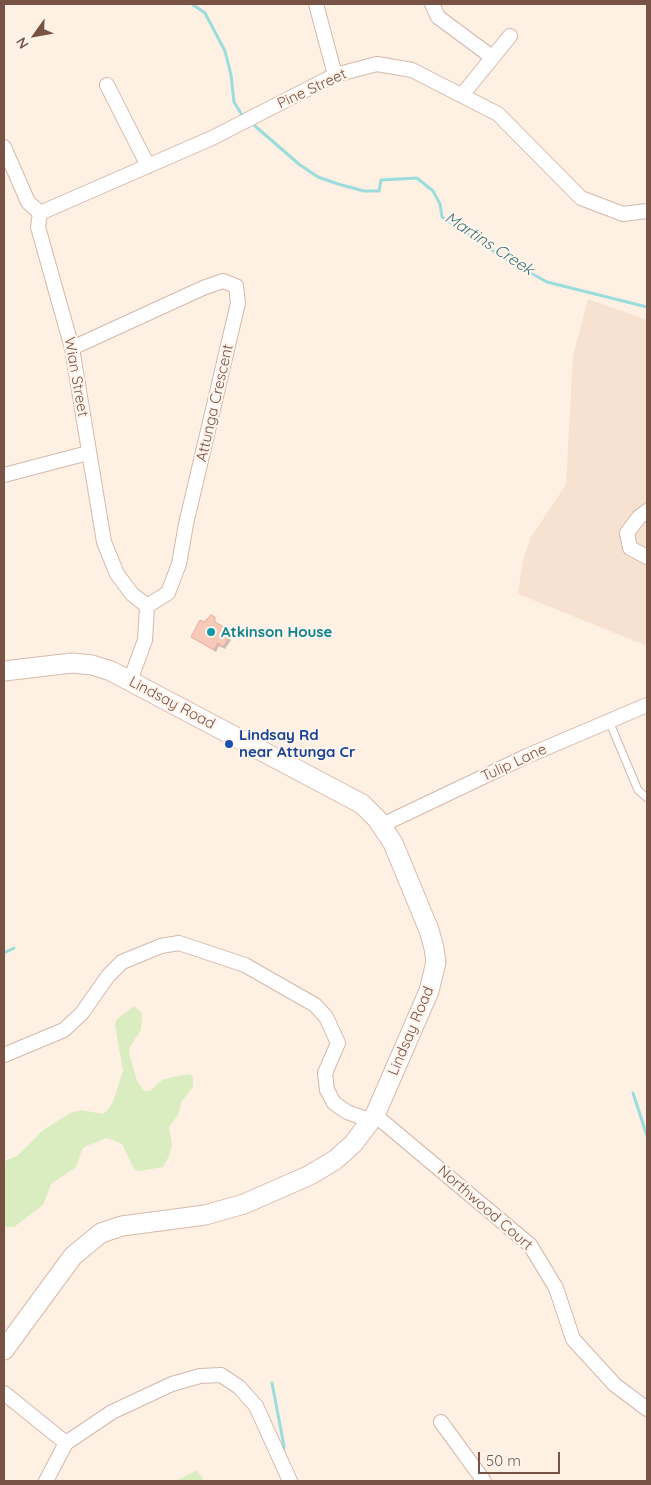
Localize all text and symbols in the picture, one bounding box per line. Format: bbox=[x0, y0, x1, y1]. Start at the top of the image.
north arrow bbox=[10, 10, 60, 60]
text: N bbox=[12, 34, 33, 52]
street label: Pine Street bbox=[274, 65, 350, 113]
water label: Martins Creek bbox=[441, 208, 537, 280]
street label: Wian Street bbox=[60, 336, 92, 418]
street label: Attunga Crescent bbox=[193, 342, 237, 464]
place label: Atkinson House bbox=[221, 623, 332, 641]
marker: Atkinson House bbox=[205, 626, 217, 638]
street label: Lindsay Road bbox=[126, 673, 218, 733]
place label: Lindsay Rd near Attunga Cr bbox=[239, 726, 356, 761]
marker: Lindsay Rd near Attunga Cr bbox=[223, 738, 235, 750]
street label: Tulip Lane bbox=[479, 740, 549, 786]
street label: Lindsay Road bbox=[384, 984, 438, 1078]
street label: Northwood Court bbox=[434, 1162, 536, 1254]
scale bar bbox=[481, 1442, 564, 1474]
text: 50 m bbox=[486, 1451, 521, 1470]

